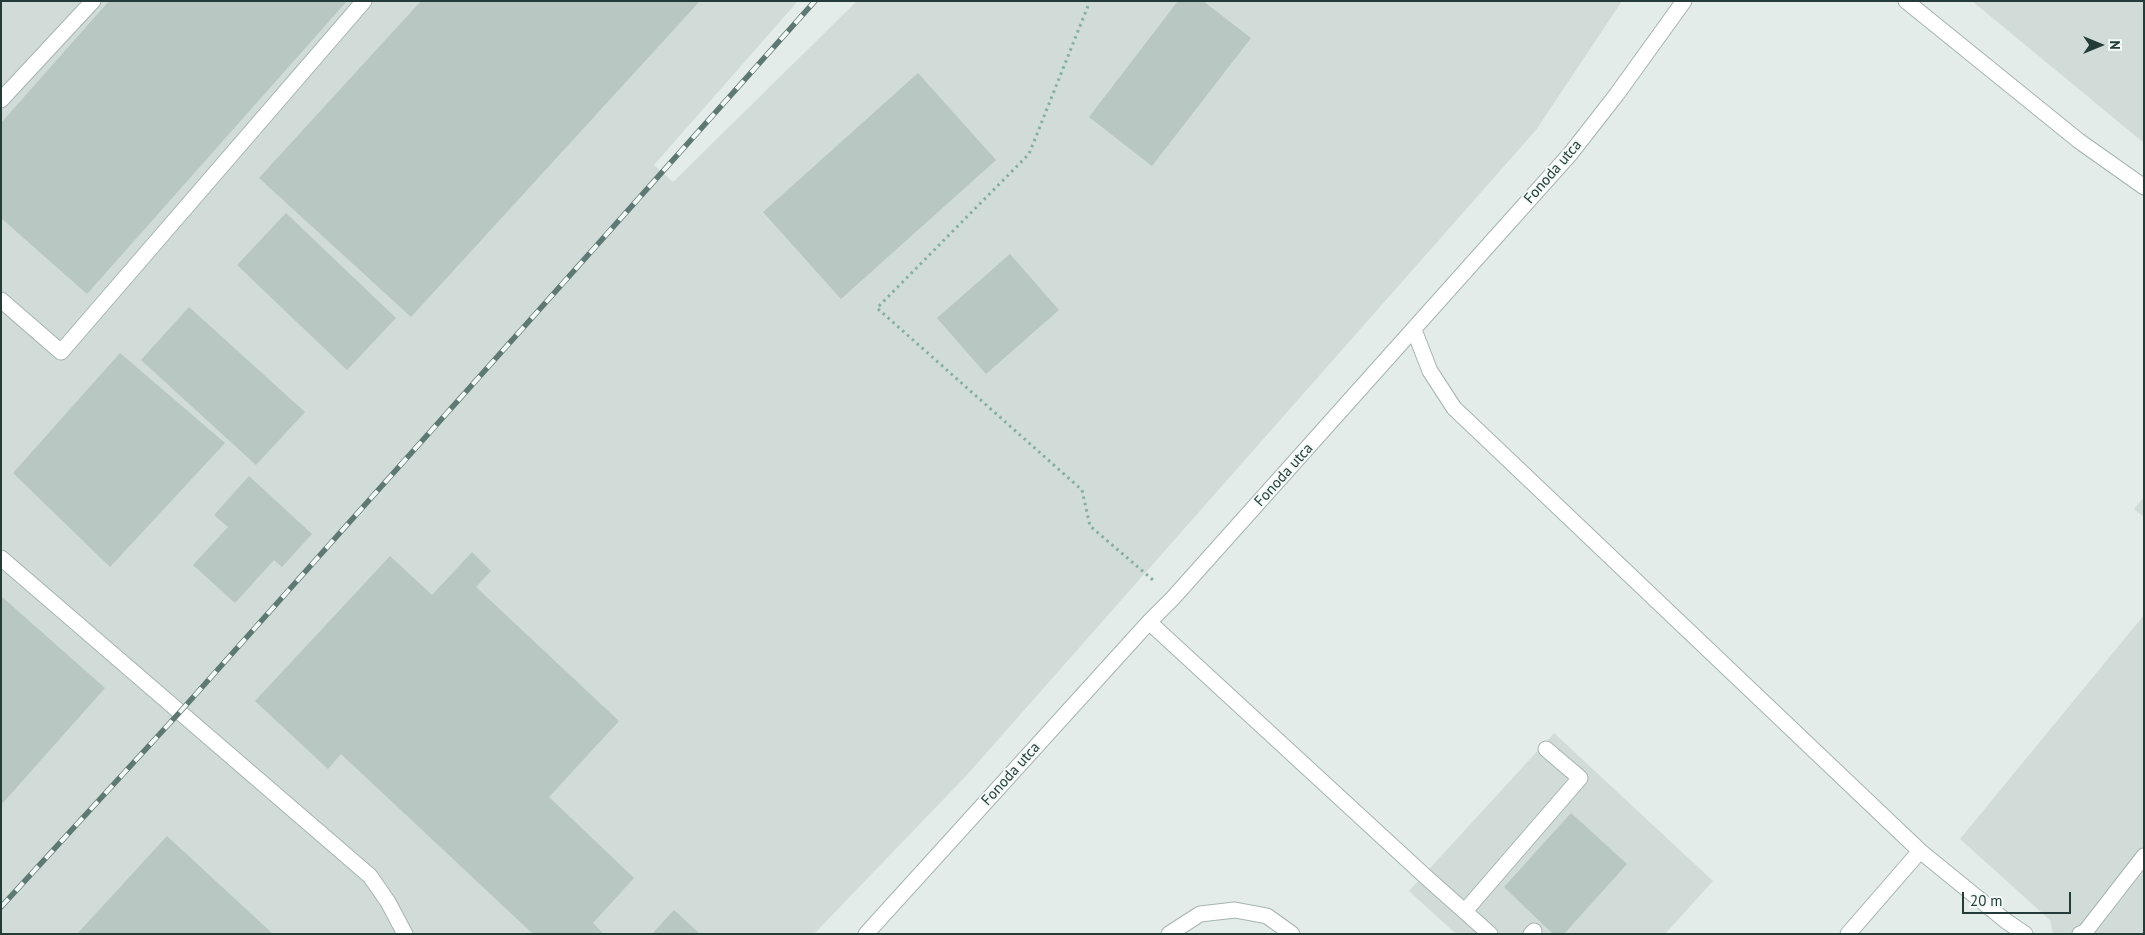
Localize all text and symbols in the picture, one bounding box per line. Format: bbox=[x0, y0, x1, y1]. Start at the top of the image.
north arrow bbox=[2075, 20, 2125, 70]
text: N bbox=[2106, 40, 2124, 50]
street label: Fonoda utca bbox=[1520, 136, 1586, 208]
street label: Fonoda utca bbox=[1251, 440, 1317, 510]
street label: Fonoda utca bbox=[978, 739, 1044, 809]
scale bar bbox=[1965, 882, 2074, 914]
text: 20 m bbox=[1970, 891, 2003, 910]

